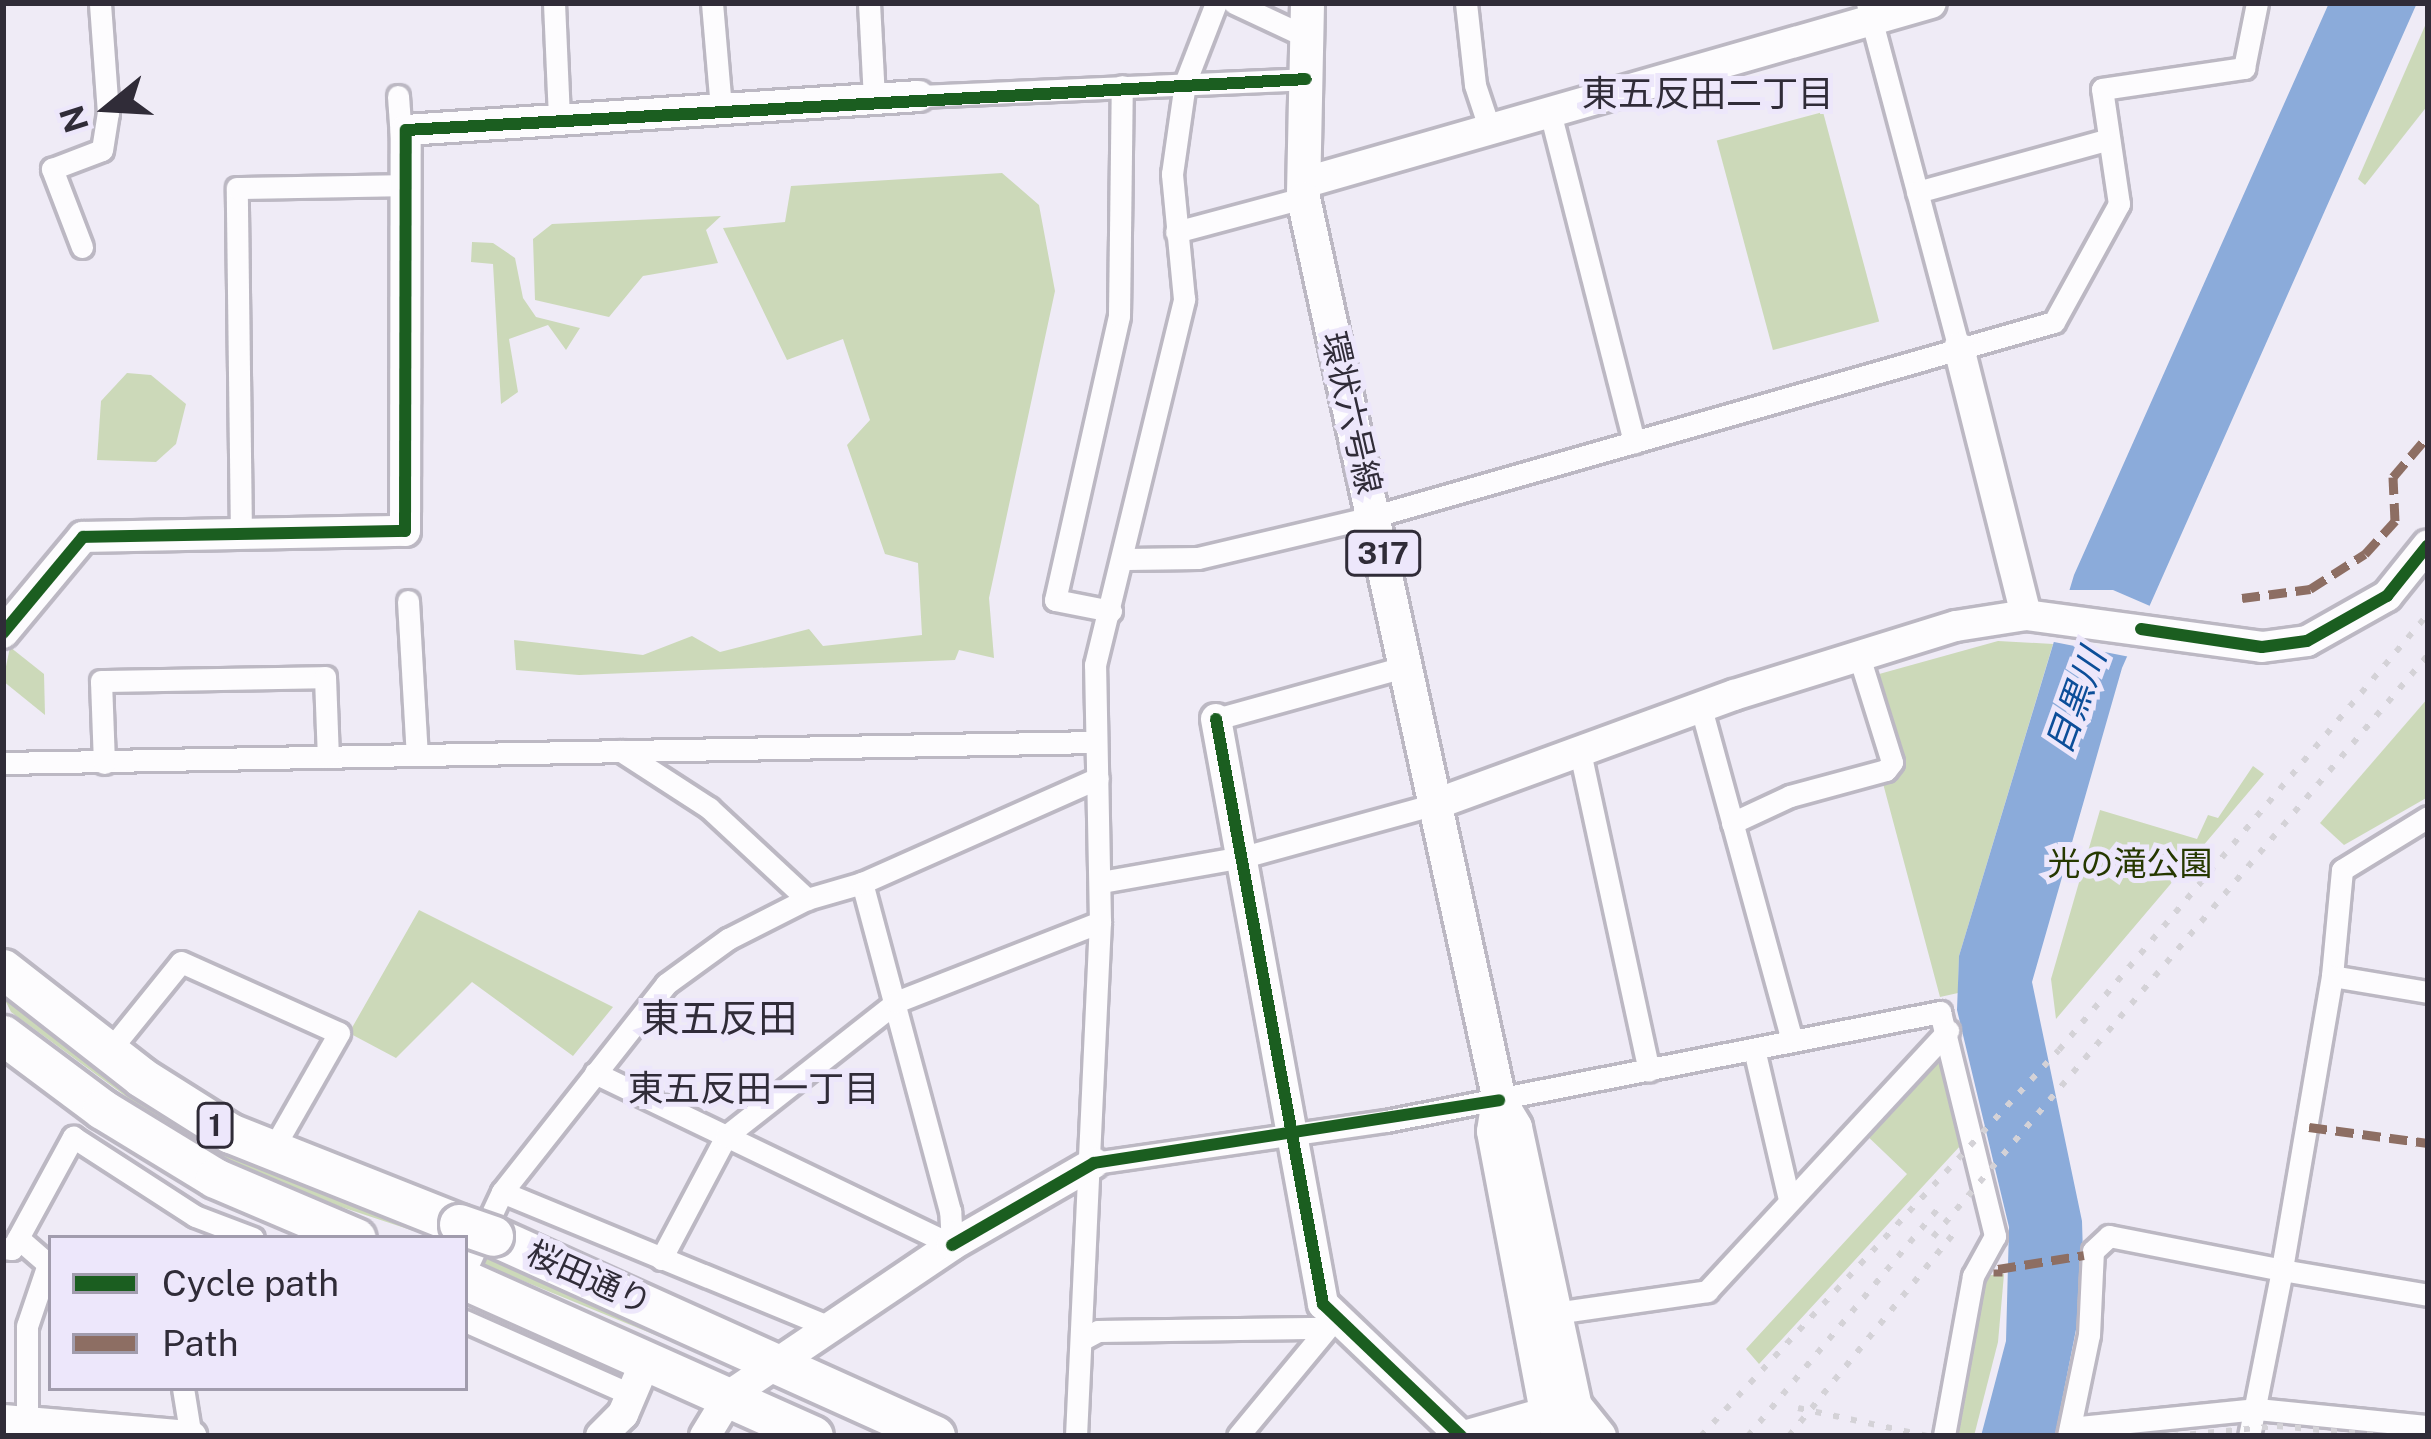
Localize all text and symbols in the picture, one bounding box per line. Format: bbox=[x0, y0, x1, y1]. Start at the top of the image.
north arrow bbox=[48, 48, 168, 168]
district label: 東五反田二丁目 bbox=[1582, 72, 1834, 116]
text: N bbox=[52, 101, 96, 137]
street label: 環状六号線 bbox=[1313, 328, 1389, 498]
road number: 317 bbox=[1344, 529, 1422, 577]
water label: 目黒川 bbox=[2037, 643, 2115, 759]
park label: 光の滝公園 bbox=[2048, 844, 2212, 884]
district label: 東五反田 bbox=[641, 995, 797, 1041]
district label: 東五反田一丁目 bbox=[628, 1067, 880, 1111]
road number: 1 bbox=[194, 1101, 236, 1149]
street label: 桜田通り bbox=[521, 1233, 657, 1323]
legend bbox=[48, 1235, 468, 1391]
text: Cycle path bbox=[162, 1262, 339, 1304]
text: Path bbox=[162, 1322, 238, 1364]

